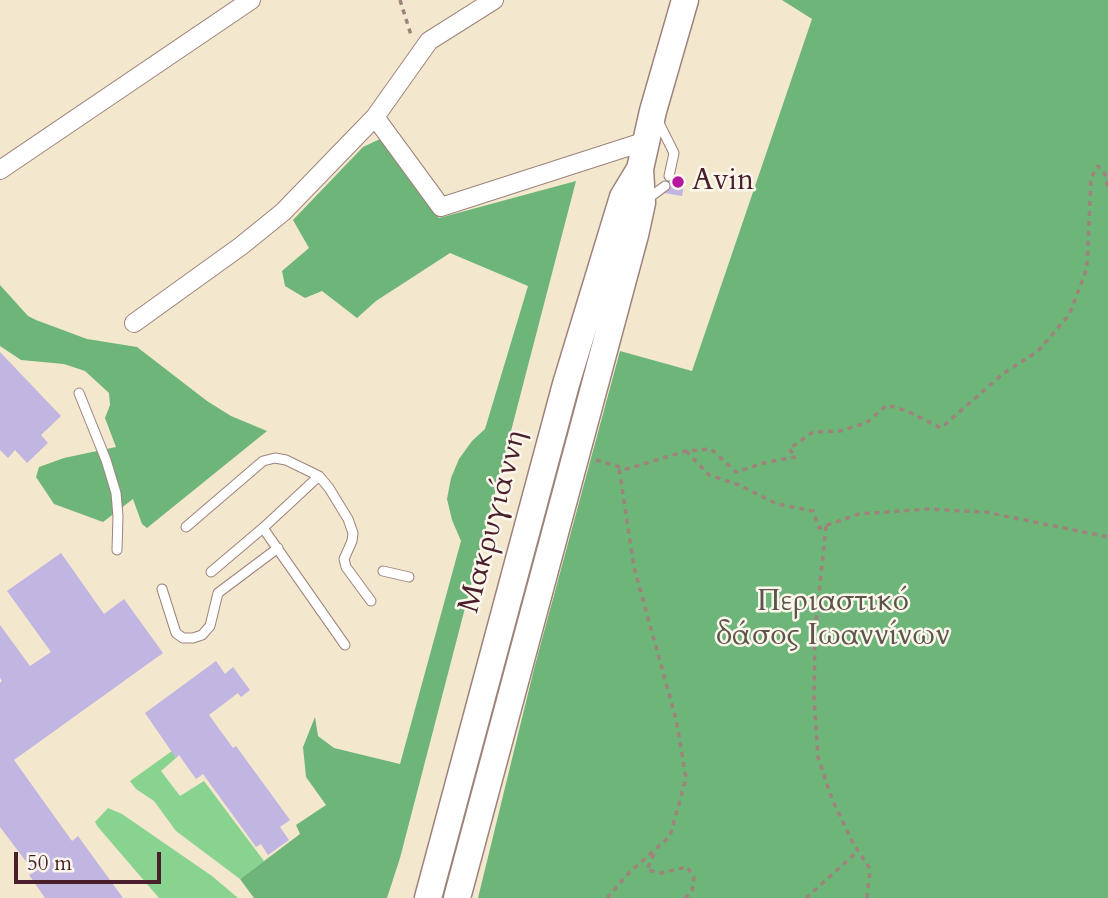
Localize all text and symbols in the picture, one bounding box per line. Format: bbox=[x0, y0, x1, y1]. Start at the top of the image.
place label: Avin bbox=[692, 164, 754, 200]
marker: Avin bbox=[670, 174, 686, 190]
street label: Μακρυγιάννη bbox=[452, 427, 536, 617]
park label: Περιαστικό δάσος Ιωαννίνων bbox=[716, 585, 950, 656]
scale bar bbox=[18, 838, 164, 882]
text: 50 m bbox=[27, 849, 72, 878]

